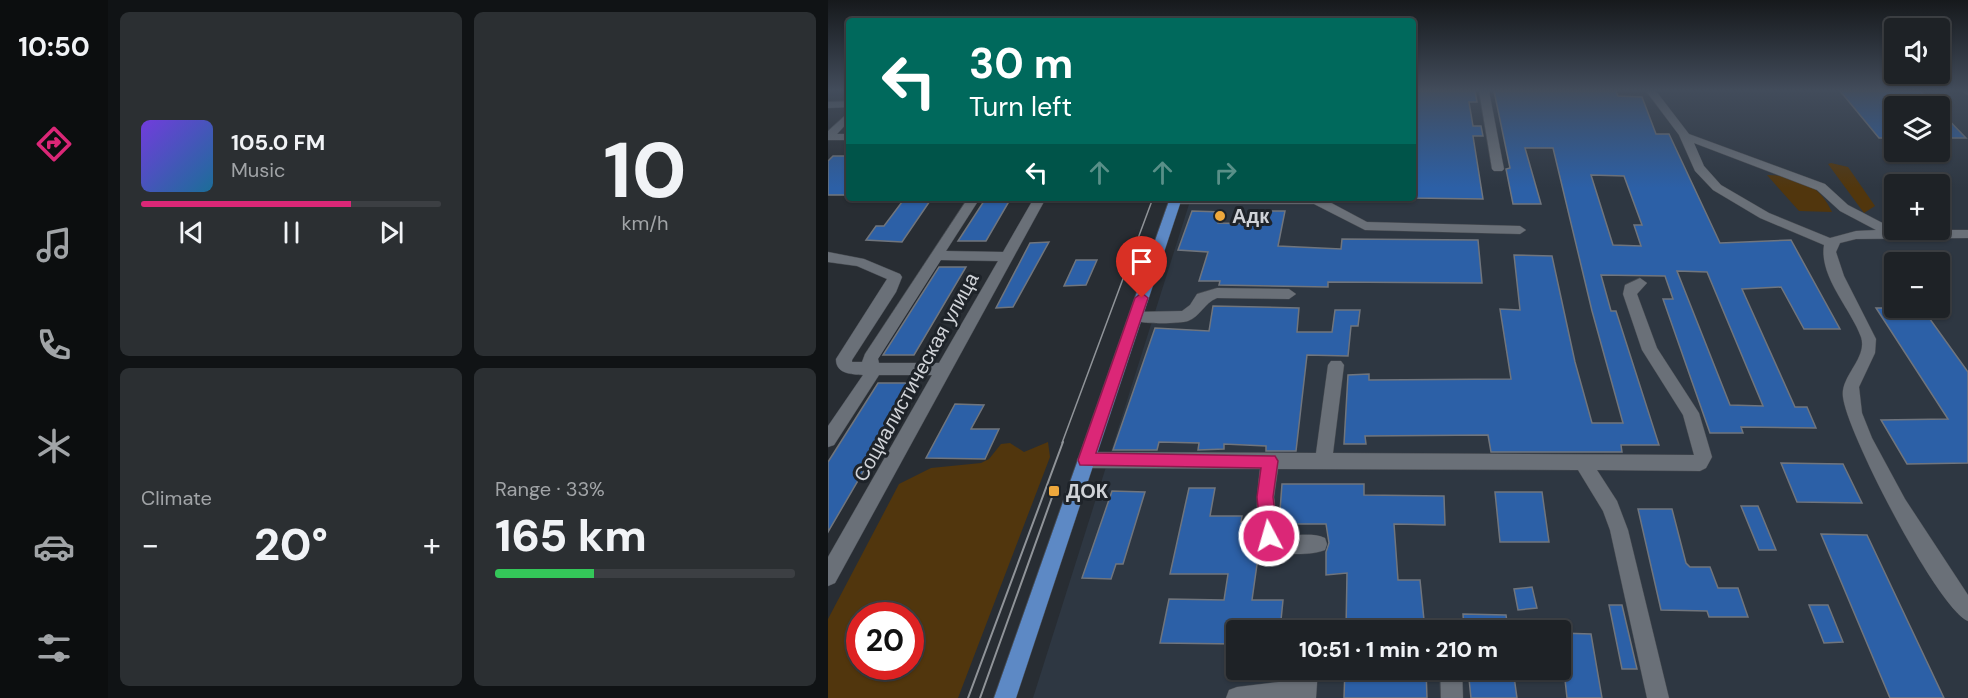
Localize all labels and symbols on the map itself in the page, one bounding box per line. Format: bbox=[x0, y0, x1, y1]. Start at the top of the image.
place label: Адк bbox=[1232, 203, 1270, 229]
marker: Адк bbox=[1213, 209, 1227, 223]
pin bbox=[1116, 236, 1167, 298]
street label: Социалистическая улица bbox=[848, 267, 985, 486]
place label: ДОК bbox=[1066, 478, 1109, 504]
marker: ДОК bbox=[1047, 484, 1061, 498]
position arrow bbox=[1237, 504, 1301, 568]
speed limit sign: 20 bbox=[846, 602, 924, 680]

